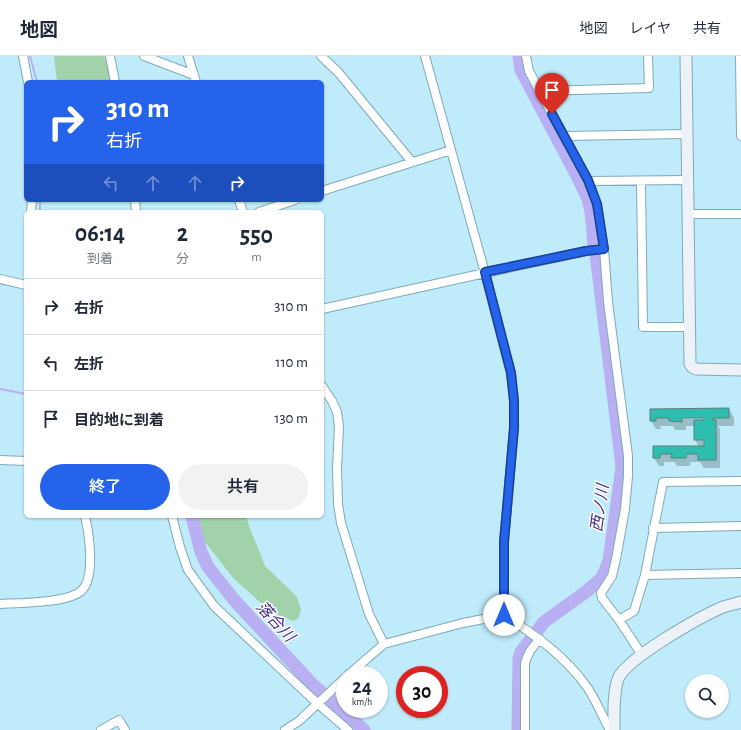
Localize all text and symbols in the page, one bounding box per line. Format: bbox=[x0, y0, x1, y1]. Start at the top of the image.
text: 地図 bbox=[20, 21, 58, 40]
text: 地図 bbox=[579, 22, 607, 36]
text: レイヤ bbox=[629, 22, 671, 36]
text: 共有 bbox=[693, 22, 721, 36]
pin bbox=[535, 73, 569, 114]
icon: arrive bbox=[541, 79, 563, 101]
text: 310 m bbox=[106, 95, 170, 123]
icon: right bbox=[40, 96, 92, 148]
text: 右折 bbox=[106, 133, 142, 151]
icon: left bbox=[100, 172, 122, 194]
icon: ahead bbox=[142, 172, 164, 194]
icon: ahead bbox=[184, 172, 206, 194]
icon: right bbox=[226, 172, 248, 194]
text: 06:14 bbox=[75, 222, 125, 246]
text: 2 bbox=[177, 222, 188, 246]
text: 550 bbox=[240, 224, 273, 248]
text: m bbox=[251, 251, 262, 264]
text: 到着 bbox=[87, 253, 113, 266]
text: 分 bbox=[176, 253, 189, 266]
icon: right bbox=[40, 296, 62, 318]
text: 310 m bbox=[274, 299, 308, 314]
text: 右折 bbox=[74, 301, 104, 316]
icon: left bbox=[40, 352, 62, 374]
text: 110 m bbox=[275, 355, 308, 370]
text: 左折 bbox=[74, 357, 104, 372]
icon: arrive bbox=[40, 408, 62, 430]
text: 130 m bbox=[274, 411, 308, 426]
text: 目的地に到着 bbox=[74, 413, 164, 428]
button: 終了 bbox=[40, 464, 170, 510]
button: 共有 bbox=[178, 464, 308, 510]
water label: 西ノ川 bbox=[589, 481, 612, 533]
position arrow bbox=[483, 594, 525, 636]
water label: 落合川 bbox=[253, 598, 300, 646]
speed limit sign: 30 bbox=[396, 666, 448, 718]
map controls bbox=[685, 674, 729, 718]
button: search bbox=[685, 674, 729, 718]
text: 24 bbox=[352, 677, 372, 697]
text: km/h bbox=[352, 697, 372, 707]

